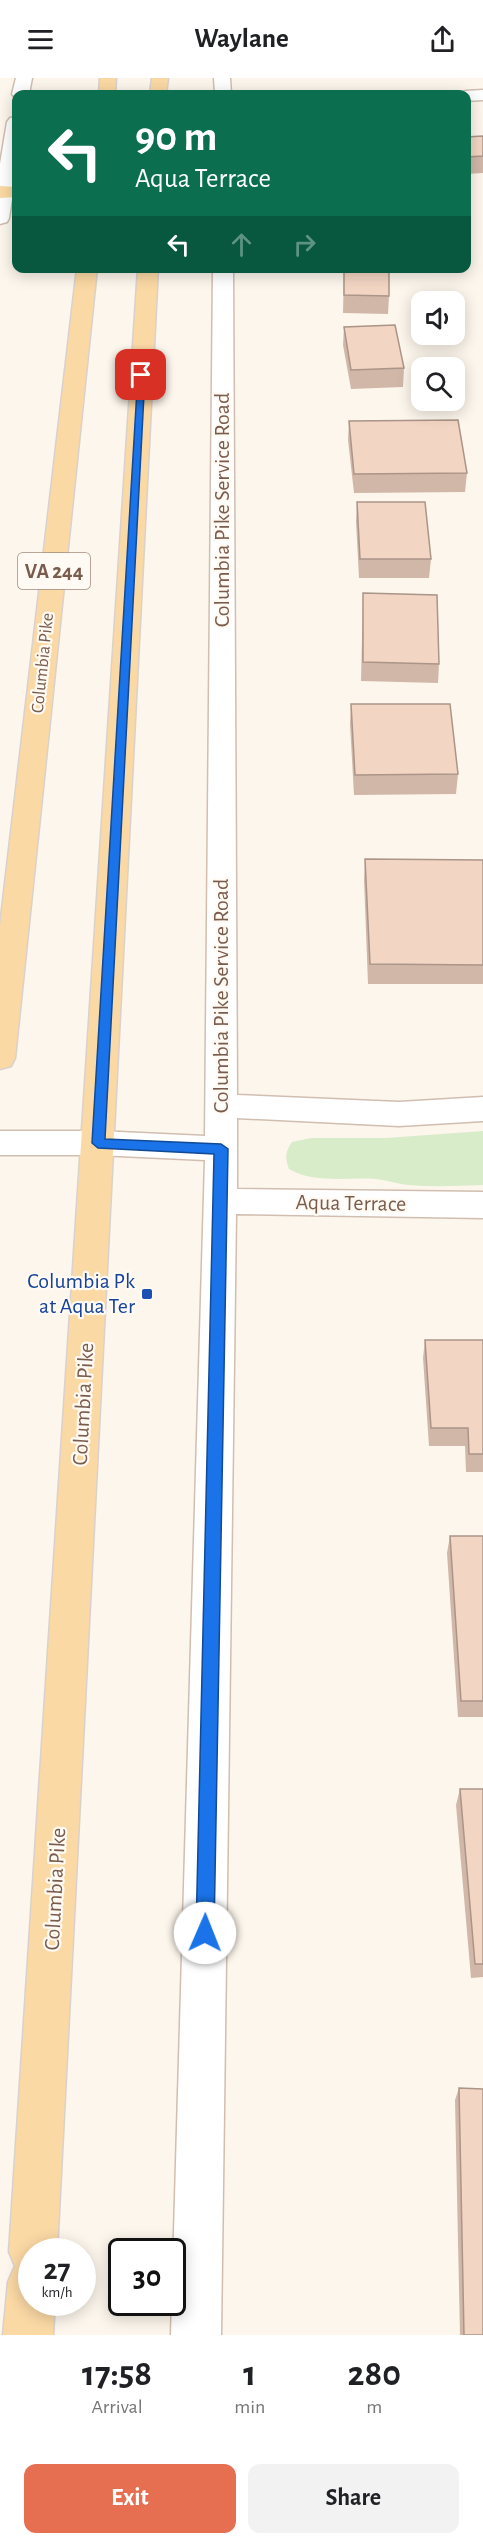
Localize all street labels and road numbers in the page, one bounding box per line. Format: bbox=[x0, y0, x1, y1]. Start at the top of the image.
street label: Columbia Pike Service Road bbox=[211, 393, 233, 627]
road number: VA 244 bbox=[18, 553, 90, 589]
street label: Columbia Pike bbox=[29, 612, 57, 714]
street label: Columbia Pike Service Road bbox=[210, 879, 232, 1113]
street label: Aqua Terrace bbox=[295, 1191, 407, 1215]
street label: Columbia Pike bbox=[69, 1342, 97, 1466]
street label: Columbia Pike bbox=[41, 1827, 69, 1951]

